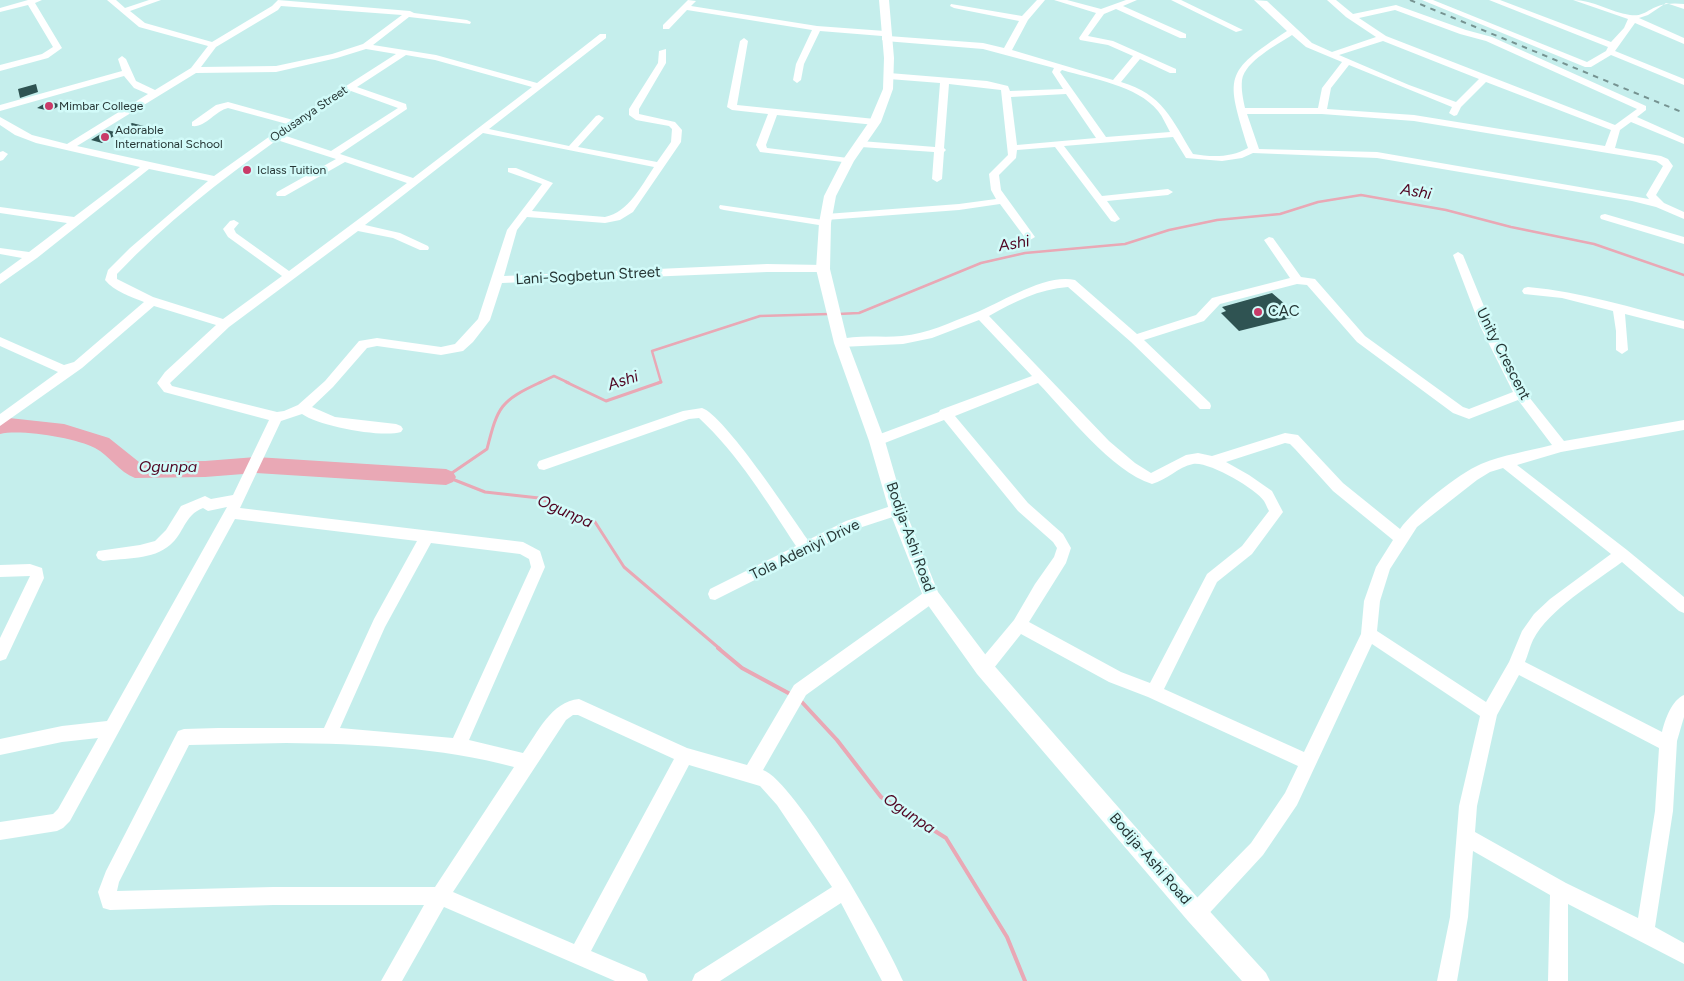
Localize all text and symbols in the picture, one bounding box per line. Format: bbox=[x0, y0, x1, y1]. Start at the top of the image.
street label: Odusanya Street bbox=[268, 83, 350, 145]
place label: Mimbar College bbox=[59, 99, 143, 113]
marker: Mimbar College bbox=[43, 100, 55, 112]
place label: Adorable International School bbox=[115, 123, 223, 151]
marker: Adorable International School bbox=[99, 131, 111, 143]
place label: Iclass Tuition bbox=[257, 163, 326, 177]
marker: Iclass Tuition bbox=[241, 164, 253, 176]
water label: Ashi bbox=[1399, 180, 1433, 204]
water label: Ashi bbox=[997, 232, 1031, 256]
street label: Lani-Sogbetun Street bbox=[515, 263, 661, 289]
place label: CAC bbox=[1268, 303, 1299, 321]
street label: Unity Crescent bbox=[1472, 305, 1534, 403]
marker: CAC bbox=[1252, 306, 1264, 318]
water label: Ashi bbox=[605, 367, 641, 395]
water label: Ogunpa bbox=[139, 457, 197, 477]
street label: Bodija-Ashi Road bbox=[882, 480, 938, 594]
water label: Ogunpa bbox=[534, 491, 596, 533]
street label: Tola Adeniyi Drive bbox=[747, 516, 863, 584]
water label: Ogunpa bbox=[879, 790, 939, 838]
street label: Bodija-Ashi Road bbox=[1105, 810, 1195, 908]

